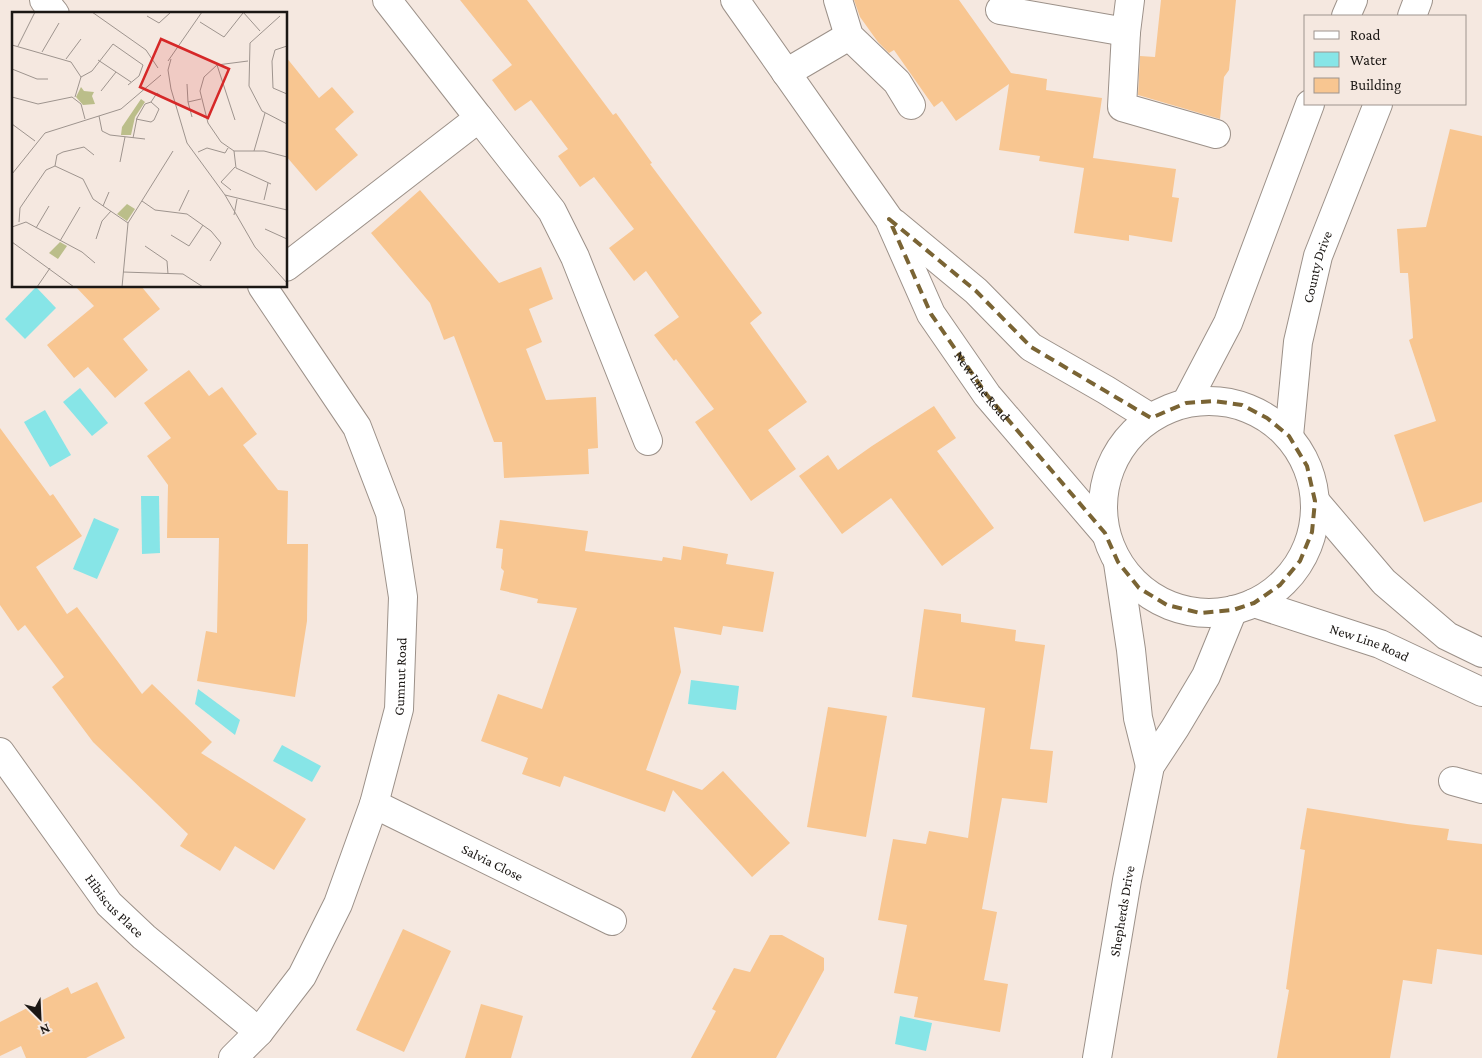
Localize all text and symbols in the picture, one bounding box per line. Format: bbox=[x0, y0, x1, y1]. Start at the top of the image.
inset map bbox=[12, 12, 288, 288]
legend bbox=[1304, 15, 1467, 105]
text: Road bbox=[1350, 27, 1381, 43]
text: Water bbox=[1350, 52, 1387, 68]
text: Building bbox=[1350, 77, 1401, 94]
street label: County Drive bbox=[1299, 229, 1335, 304]
street label: New Line Road bbox=[951, 348, 1014, 425]
street label: New Line Road bbox=[1328, 620, 1412, 665]
street label: Gumnut Road bbox=[390, 636, 410, 717]
street label: Salvia Close bbox=[459, 840, 526, 884]
street label: Shepherds Drive bbox=[1106, 864, 1138, 958]
street label: Hibiscus Place bbox=[82, 871, 147, 941]
north arrow bbox=[15, 993, 65, 1043]
text: N bbox=[37, 1021, 53, 1039]

